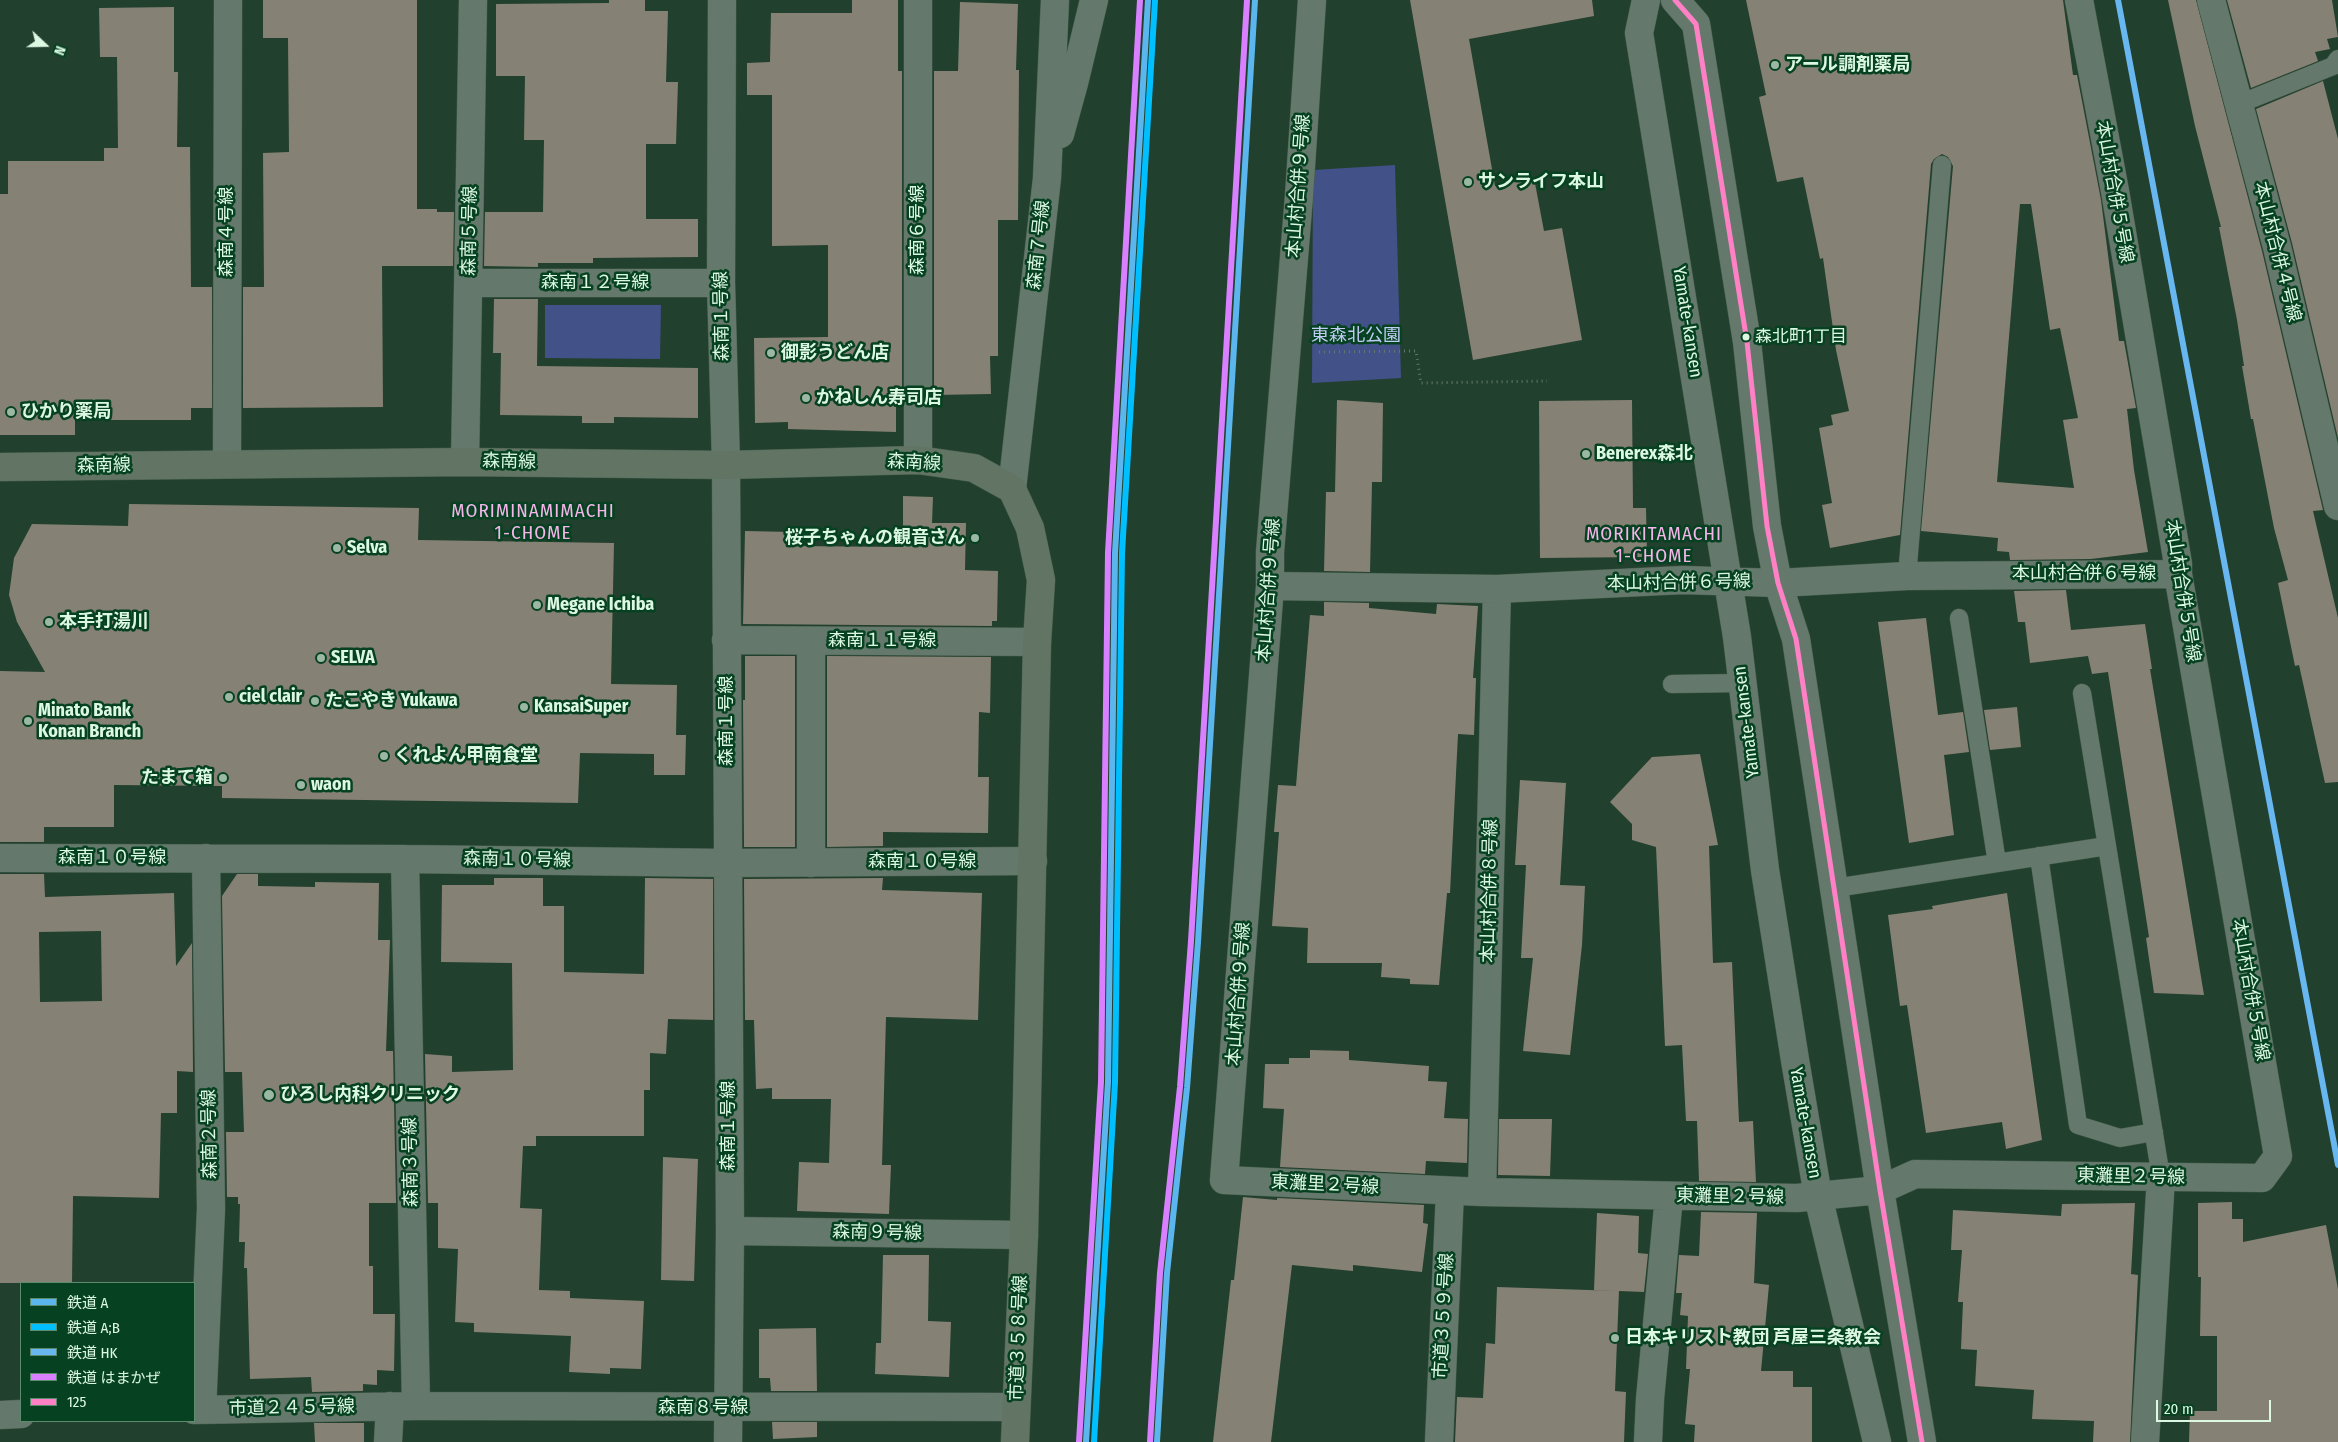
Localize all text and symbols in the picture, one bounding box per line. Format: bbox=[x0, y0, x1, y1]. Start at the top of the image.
north arrow bbox=[20, 20, 70, 70]
text: N bbox=[50, 44, 69, 58]
place label: アール調剤薬局 bbox=[1785, 54, 1910, 76]
marker: アール調剤薬局 bbox=[1769, 59, 1781, 71]
street label: 本山村合併９号線 bbox=[1283, 113, 1315, 259]
street label: 本山村合併５号線 bbox=[2091, 119, 2137, 265]
place label: サンライフ本山 bbox=[1478, 171, 1604, 193]
marker: サンライフ本山 bbox=[1462, 176, 1474, 188]
street label: 本山村合併４号線 bbox=[2249, 180, 2305, 324]
street label: 森南６号線 bbox=[907, 185, 929, 275]
street label: 森南５号線 bbox=[458, 186, 482, 276]
street label: 森南４号線 bbox=[216, 187, 238, 277]
street label: 森南７号線 bbox=[1024, 199, 1054, 291]
street label: Yamate-kansen bbox=[1668, 265, 1706, 379]
street label: 森南１号線 bbox=[710, 271, 734, 361]
street label: 森南１２号線 bbox=[541, 272, 649, 294]
park label: 東森北公園 bbox=[1311, 325, 1401, 347]
place label: 森北町1丁目 bbox=[1755, 327, 1847, 347]
marker: 森北町1丁目 bbox=[1741, 332, 1751, 342]
place label: 御影うどん店 bbox=[781, 342, 889, 364]
marker: 御影うどん店 bbox=[765, 347, 777, 359]
place label: かねしん寿司店 bbox=[816, 387, 942, 409]
marker: かねしん寿司店 bbox=[800, 392, 812, 404]
place label: ひかり薬局 bbox=[21, 401, 111, 423]
marker: ひかり薬局 bbox=[5, 406, 17, 418]
place label: Benerex森北 bbox=[1596, 443, 1693, 465]
marker: Benerex森北 bbox=[1580, 448, 1592, 460]
street label: 森南線 bbox=[482, 451, 536, 473]
street label: 森南線 bbox=[886, 451, 942, 475]
street label: 森南線 bbox=[77, 455, 131, 477]
district label: MORIMINAMIMACHI 1-CHOME bbox=[449, 501, 617, 545]
street label: 本山村合併９号線 bbox=[1253, 517, 1285, 663]
street label: 本山村合併５号線 bbox=[2160, 518, 2204, 664]
district label: MORIKITAMACHI 1-CHOME bbox=[1584, 524, 1724, 568]
place label: 桜子ちゃんの観音さん bbox=[785, 527, 965, 549]
marker: 桜子ちゃんの観音さん bbox=[969, 532, 981, 544]
place label: Selva bbox=[347, 537, 387, 559]
marker: Selva bbox=[331, 542, 343, 554]
street label: 本山村合併６号線 bbox=[2012, 563, 2156, 585]
street label: 本山村合併６号線 bbox=[1607, 571, 1751, 595]
place label: Megane Ichiba bbox=[547, 594, 654, 616]
marker: Megane Ichiba bbox=[531, 599, 543, 611]
place label: 本手打湯川 bbox=[59, 611, 149, 633]
marker: 本手打湯川 bbox=[43, 616, 55, 628]
street label: 森南１１号線 bbox=[828, 630, 936, 652]
place label: SELVA bbox=[331, 647, 375, 669]
marker: SELVA bbox=[315, 652, 327, 664]
street label: Yamate-kansen bbox=[1729, 665, 1765, 779]
street label: 森南１号線 bbox=[716, 676, 738, 766]
place label: ciel clair bbox=[239, 686, 302, 708]
place label: たこやき Yukawa bbox=[325, 690, 458, 712]
marker: ciel clair bbox=[223, 691, 235, 703]
marker: たこやき Yukawa bbox=[309, 695, 321, 707]
place label: KansaiSuper bbox=[534, 696, 628, 718]
place label: Minato Bank Konan Branch bbox=[38, 700, 141, 742]
marker: KansaiSuper bbox=[518, 701, 530, 713]
marker: Minato Bank Konan Branch bbox=[22, 715, 34, 727]
place label: くれよん甲南食堂 bbox=[394, 745, 538, 767]
marker: くれよん甲南食堂 bbox=[378, 750, 390, 762]
place label: たまて箱 bbox=[141, 767, 213, 789]
marker: たまて箱 bbox=[217, 772, 229, 784]
place label: waon bbox=[311, 774, 351, 796]
marker: waon bbox=[295, 779, 307, 791]
street label: 本山村合併８号線 bbox=[1478, 819, 1502, 963]
street label: 森南１０号線 bbox=[58, 847, 166, 869]
street label: 森南１０号線 bbox=[463, 848, 571, 872]
street label: 森南１０号線 bbox=[868, 851, 976, 873]
street label: 本山村合併５号線 bbox=[2227, 917, 2273, 1063]
street label: 本山村合併９号線 bbox=[1223, 921, 1255, 1067]
street label: Yamate-kansen bbox=[1785, 1066, 1825, 1180]
street label: 森南１号線 bbox=[718, 1081, 740, 1171]
place label: ひろし内科クリニック bbox=[280, 1084, 460, 1106]
marker: ひろし内科クリニック bbox=[262, 1088, 276, 1102]
street label: 森南２号線 bbox=[198, 1089, 222, 1179]
street label: 森南３号線 bbox=[399, 1117, 423, 1207]
street label: 東灘里２号線 bbox=[2077, 1165, 2185, 1189]
street label: 東灘里２号線 bbox=[1271, 1171, 1379, 1199]
street label: 東灘里２号線 bbox=[1676, 1185, 1784, 1209]
street label: 森南９号線 bbox=[832, 1221, 922, 1245]
street label: 市道３５９号線 bbox=[1430, 1253, 1458, 1379]
street label: 市道３５８号線 bbox=[1006, 1275, 1032, 1401]
legend bbox=[20, 1282, 195, 1422]
text: 鉄道 A bbox=[67, 1294, 108, 1312]
text: 鉄道 A;B bbox=[67, 1319, 120, 1337]
place label: 日本キリスト教団 芦屋三条教会 bbox=[1625, 1327, 1881, 1349]
marker: 日本キリスト教団 芦屋三条教会 bbox=[1609, 1332, 1621, 1344]
text: 鉄道 HK bbox=[67, 1344, 118, 1362]
text: 鉄道 はまかぜ bbox=[67, 1369, 161, 1387]
scale bar bbox=[2158, 1390, 2273, 1422]
text: 125 bbox=[67, 1393, 86, 1411]
street label: 市道２４５号線 bbox=[229, 1396, 355, 1420]
street label: 森南８号線 bbox=[658, 1397, 748, 1419]
text: 20 m bbox=[2164, 1400, 2194, 1418]

